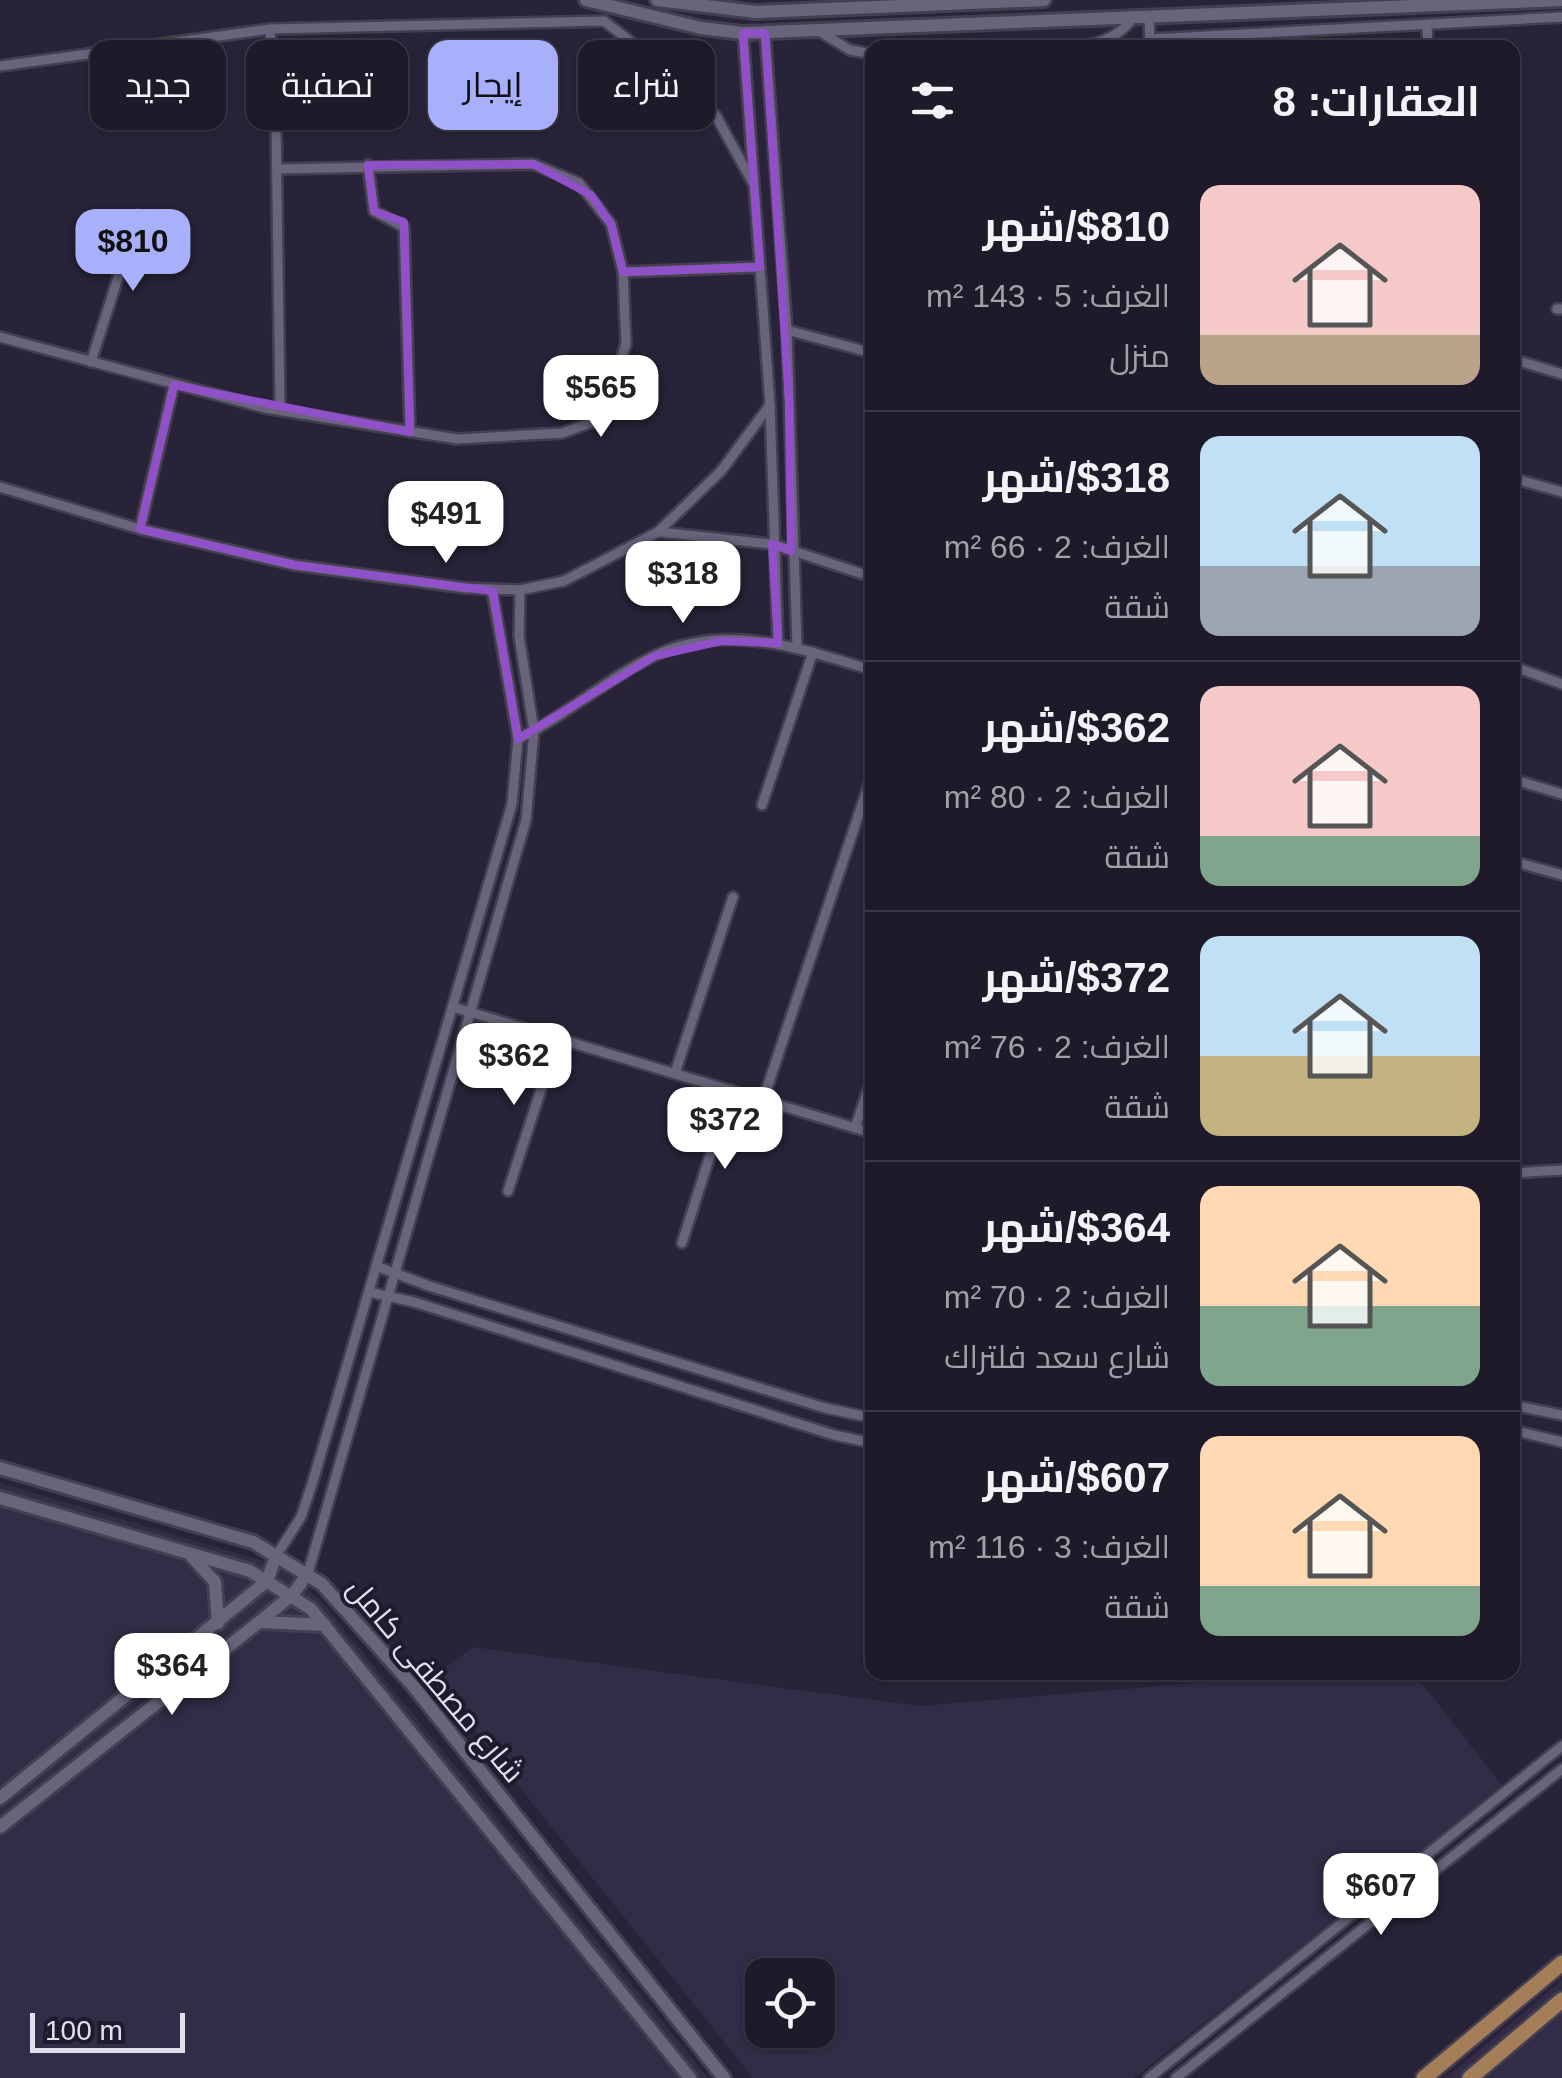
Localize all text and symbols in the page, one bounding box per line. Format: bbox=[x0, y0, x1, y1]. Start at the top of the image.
chip: جديد bbox=[90, 40, 226, 130]
chip: تصفية bbox=[246, 40, 408, 130]
chip: إيجار bbox=[428, 40, 558, 130]
chip: شراء bbox=[578, 40, 715, 130]
icon: filters bbox=[905, 73, 960, 128]
text: العقارات: 8 bbox=[1272, 78, 1480, 125]
text: $810/شهر bbox=[983, 203, 1170, 250]
pin: $810 bbox=[74, 209, 192, 294]
text: $810 bbox=[97, 223, 169, 259]
icon: home bbox=[1280, 225, 1400, 345]
text: الغرف: 5 · 143 m² bbox=[926, 278, 1170, 314]
text: منزل bbox=[1109, 338, 1170, 374]
pin: $565 bbox=[542, 355, 660, 440]
text: $565 bbox=[565, 369, 637, 405]
text: $318/شهر bbox=[983, 454, 1170, 501]
icon: home bbox=[1280, 476, 1400, 596]
pin: $491 bbox=[387, 481, 505, 566]
text: $491 bbox=[410, 495, 482, 531]
text: الغرف: 2 · 66 m² bbox=[944, 529, 1170, 565]
pin: $318 bbox=[624, 541, 742, 626]
text: $318 bbox=[647, 555, 719, 591]
text: شقة bbox=[1105, 589, 1170, 625]
text: $362/شهر bbox=[983, 704, 1170, 751]
icon: home bbox=[1280, 726, 1400, 846]
text: الغرف: 2 · 80 m² bbox=[944, 779, 1170, 815]
text: شقة bbox=[1105, 839, 1170, 875]
text: $372/شهر bbox=[983, 954, 1170, 1001]
icon: home bbox=[1280, 976, 1400, 1096]
pin: $362 bbox=[455, 1023, 573, 1108]
text: الغرف: 2 · 76 m² bbox=[944, 1029, 1170, 1065]
text: $362 bbox=[478, 1037, 550, 1073]
pin: $372 bbox=[666, 1087, 784, 1172]
text: شقة bbox=[1105, 1089, 1170, 1125]
text: $372 bbox=[689, 1101, 761, 1137]
text: $364/شهر bbox=[983, 1204, 1170, 1251]
icon: home bbox=[1280, 1226, 1400, 1346]
text: الغرف: 2 · 70 m² bbox=[944, 1279, 1170, 1315]
text: شارع سعد فلتراك bbox=[944, 1339, 1170, 1375]
text: $607/شهر bbox=[983, 1454, 1170, 1501]
icon: home bbox=[1280, 1476, 1400, 1596]
text: الغرف: 3 · 116 m² bbox=[928, 1529, 1170, 1565]
street label: شارع مصطفى كامل bbox=[338, 1571, 531, 1791]
text: شقة bbox=[1105, 1589, 1170, 1625]
pin: $364 bbox=[113, 1633, 231, 1718]
text: $364 bbox=[136, 1647, 208, 1683]
pin: $607 bbox=[1322, 1853, 1440, 1938]
text: $607 bbox=[1345, 1867, 1417, 1903]
map controls bbox=[745, 1958, 835, 2048]
button: locate bbox=[745, 1958, 835, 2048]
scale bar bbox=[30, 2008, 185, 2052]
text: 100 m bbox=[45, 2015, 123, 2046]

